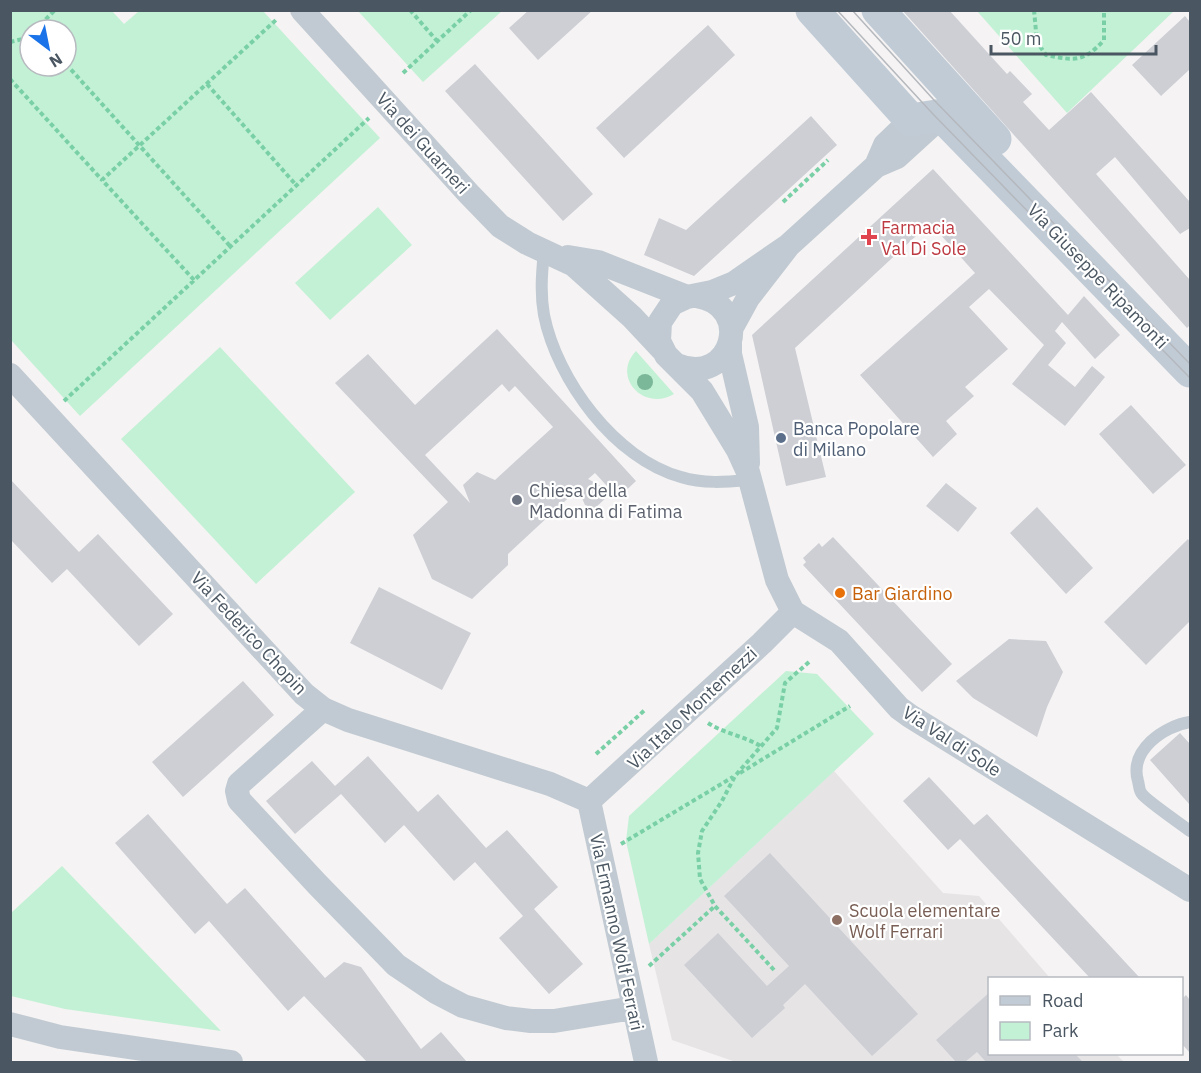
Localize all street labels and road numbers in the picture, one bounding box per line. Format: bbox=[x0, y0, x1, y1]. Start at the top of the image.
street label: Via dei Guarneri bbox=[371, 88, 475, 198]
street label: Via Giuseppe Ripamonti bbox=[1023, 199, 1173, 353]
street label: Via Federico Chopin bbox=[186, 567, 312, 699]
street label: Via Italo Montemezzi bbox=[622, 642, 762, 774]
street label: Via Val di Sole bbox=[898, 701, 1006, 781]
street label: Via Ermanno Wolf Ferrari bbox=[585, 831, 649, 1033]

